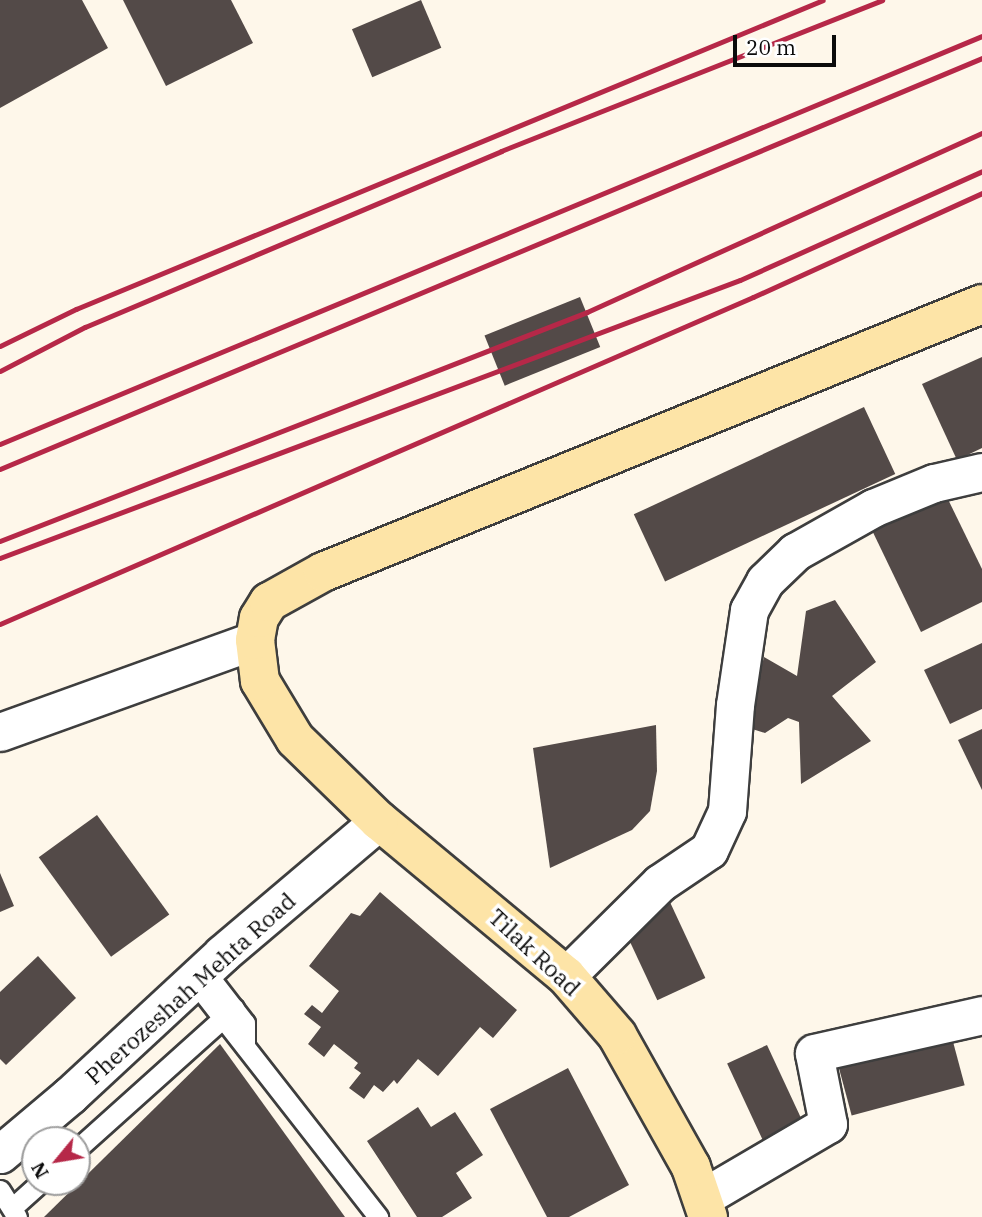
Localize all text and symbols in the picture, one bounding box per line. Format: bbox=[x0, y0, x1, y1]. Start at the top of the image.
scale bar bbox=[737, 21, 840, 65]
text: 20 m bbox=[746, 33, 796, 61]
street label: Pherozeshah Mehta Road bbox=[79, 886, 301, 1090]
street label: Tilak Road bbox=[483, 903, 587, 1001]
north arrow bbox=[21, 1126, 91, 1196]
text: N bbox=[25, 1158, 54, 1183]

